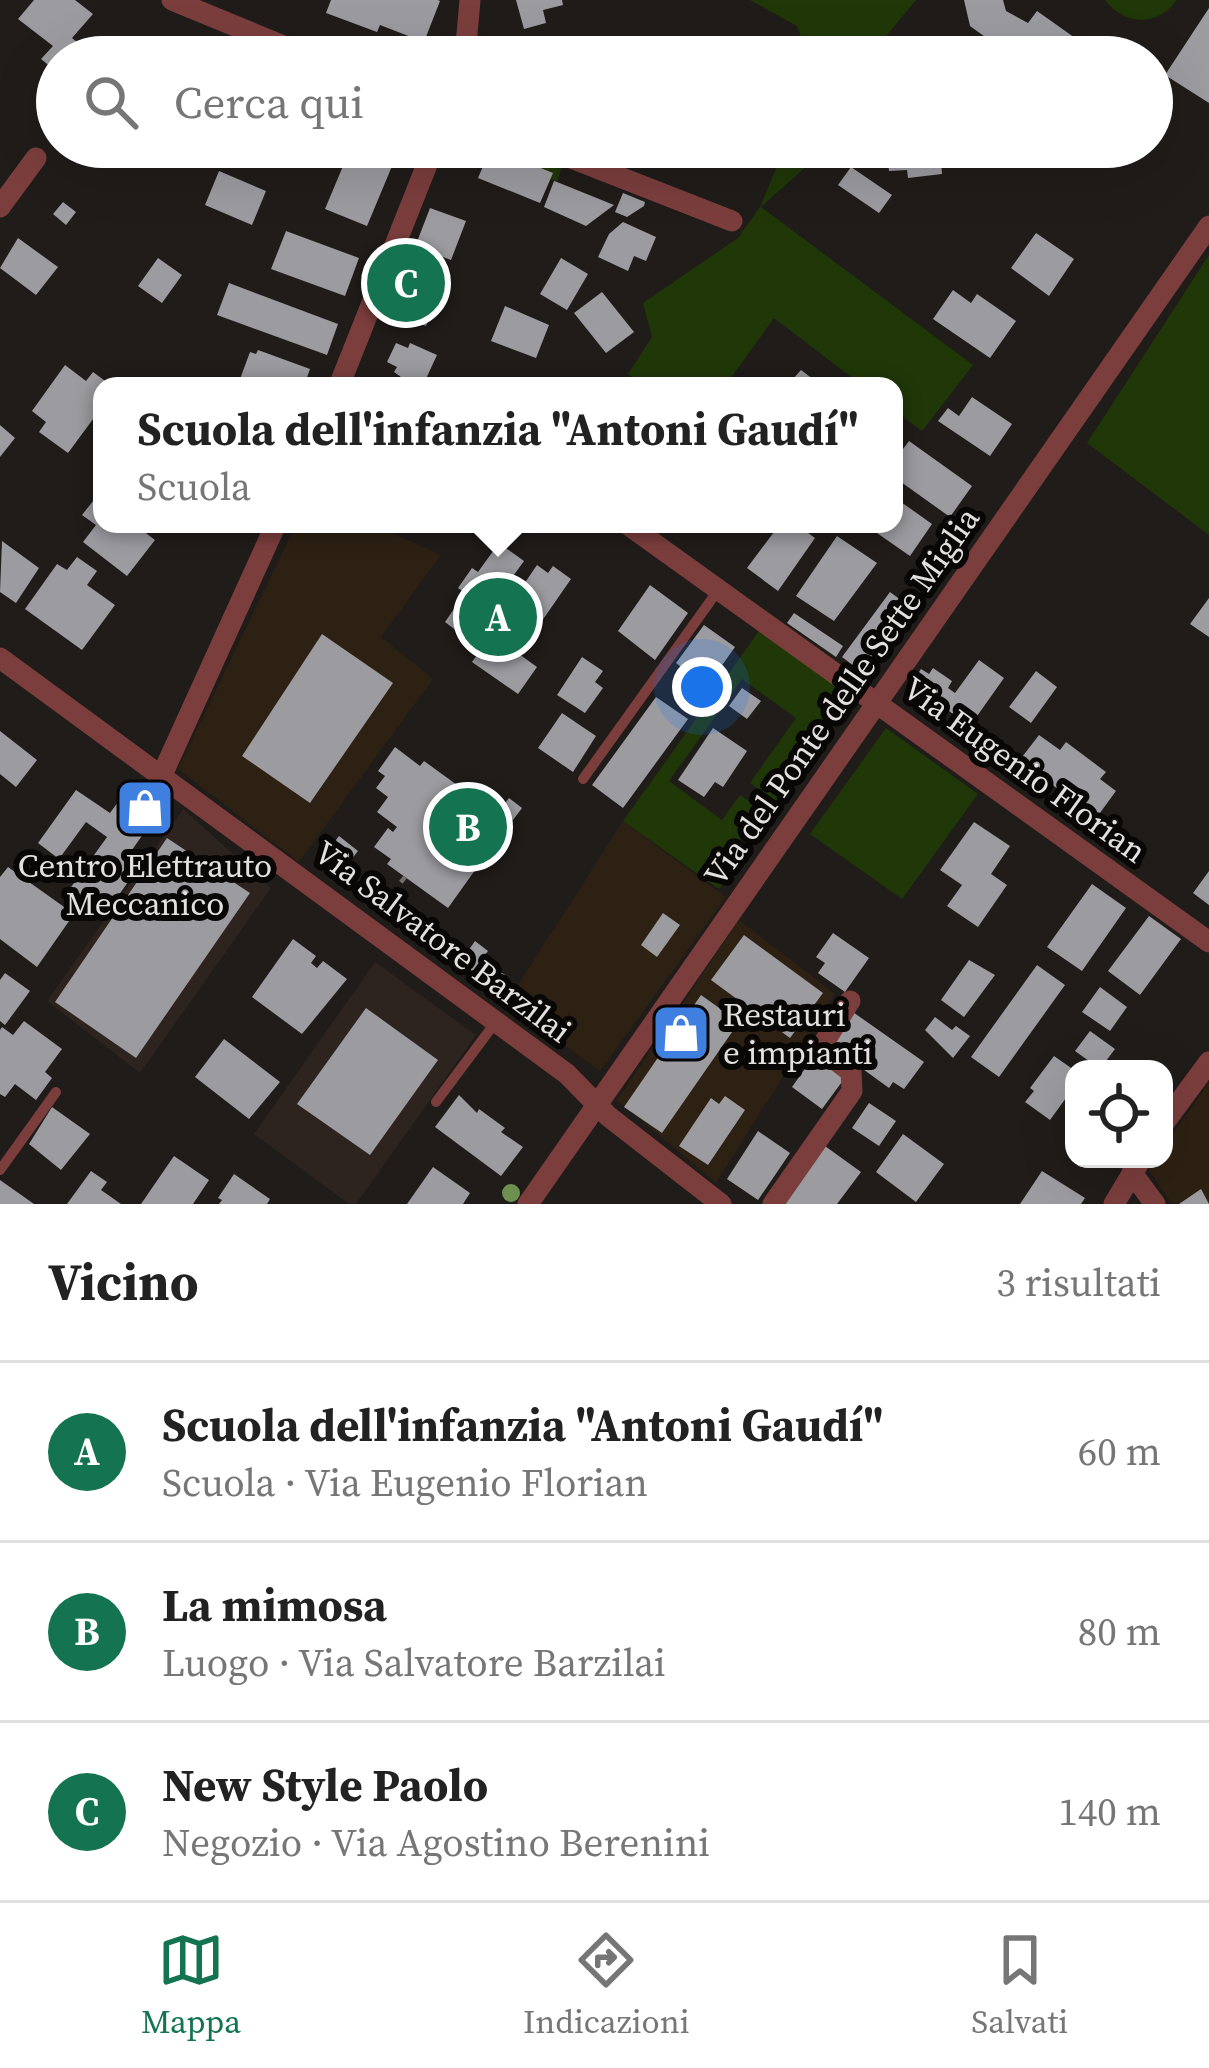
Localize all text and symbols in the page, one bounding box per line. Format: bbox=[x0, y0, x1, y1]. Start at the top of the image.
search box bbox=[36, 36, 1173, 168]
icon: search bbox=[78, 69, 144, 135]
text: Cerca qui bbox=[174, 71, 364, 133]
pin: C bbox=[367, 238, 445, 328]
popup bbox=[93, 377, 903, 533]
text: Scuola dell'infanzia "Antoni Gaudí" bbox=[137, 398, 859, 460]
text: Scuola bbox=[137, 460, 251, 513]
street label: Via del Ponte delle Sette Miglia bbox=[693, 498, 990, 895]
pin: A bbox=[459, 572, 537, 662]
your location bbox=[672, 657, 732, 717]
street label: Via Eugenio Florian bbox=[894, 666, 1156, 873]
shop icon: Centro Elettrauto Meccanico bbox=[114, 777, 176, 839]
pin: B bbox=[429, 782, 507, 872]
street label: Via Salvatore Barzilai bbox=[305, 830, 580, 1053]
place label: Centro Elettrauto Meccanico bbox=[18, 843, 272, 926]
place label: Restauri e impianti bbox=[723, 992, 873, 1075]
shop icon: Restauri e impianti bbox=[650, 1002, 712, 1064]
map controls bbox=[1065, 1060, 1173, 1168]
button: locate bbox=[1065, 1060, 1173, 1168]
text: Vicino bbox=[48, 1247, 198, 1317]
text: 3 risultati bbox=[996, 1256, 1161, 1309]
text: Scuola dell'infanzia "Antoni Gaudí" bbox=[162, 1394, 883, 1456]
text: A bbox=[74, 1425, 100, 1478]
text: 60 m bbox=[1078, 1425, 1161, 1478]
text: Scuola · Via Eugenio Florian bbox=[162, 1456, 648, 1509]
text: La mimosa bbox=[162, 1574, 387, 1636]
text: B bbox=[74, 1605, 100, 1658]
text: 80 m bbox=[1078, 1605, 1161, 1658]
text: Luogo · Via Salvatore Barzilai bbox=[162, 1636, 666, 1689]
text: New Style Paolo bbox=[162, 1754, 488, 1816]
text: C bbox=[75, 1785, 99, 1838]
text: 140 m bbox=[1058, 1785, 1161, 1838]
text: Negozio · Via Agostino Berenini bbox=[162, 1816, 710, 1869]
tab: Mappa bbox=[141, 1927, 241, 2044]
tab: Indicazioni bbox=[523, 1927, 690, 2044]
tab: Salvati bbox=[971, 1927, 1068, 2044]

